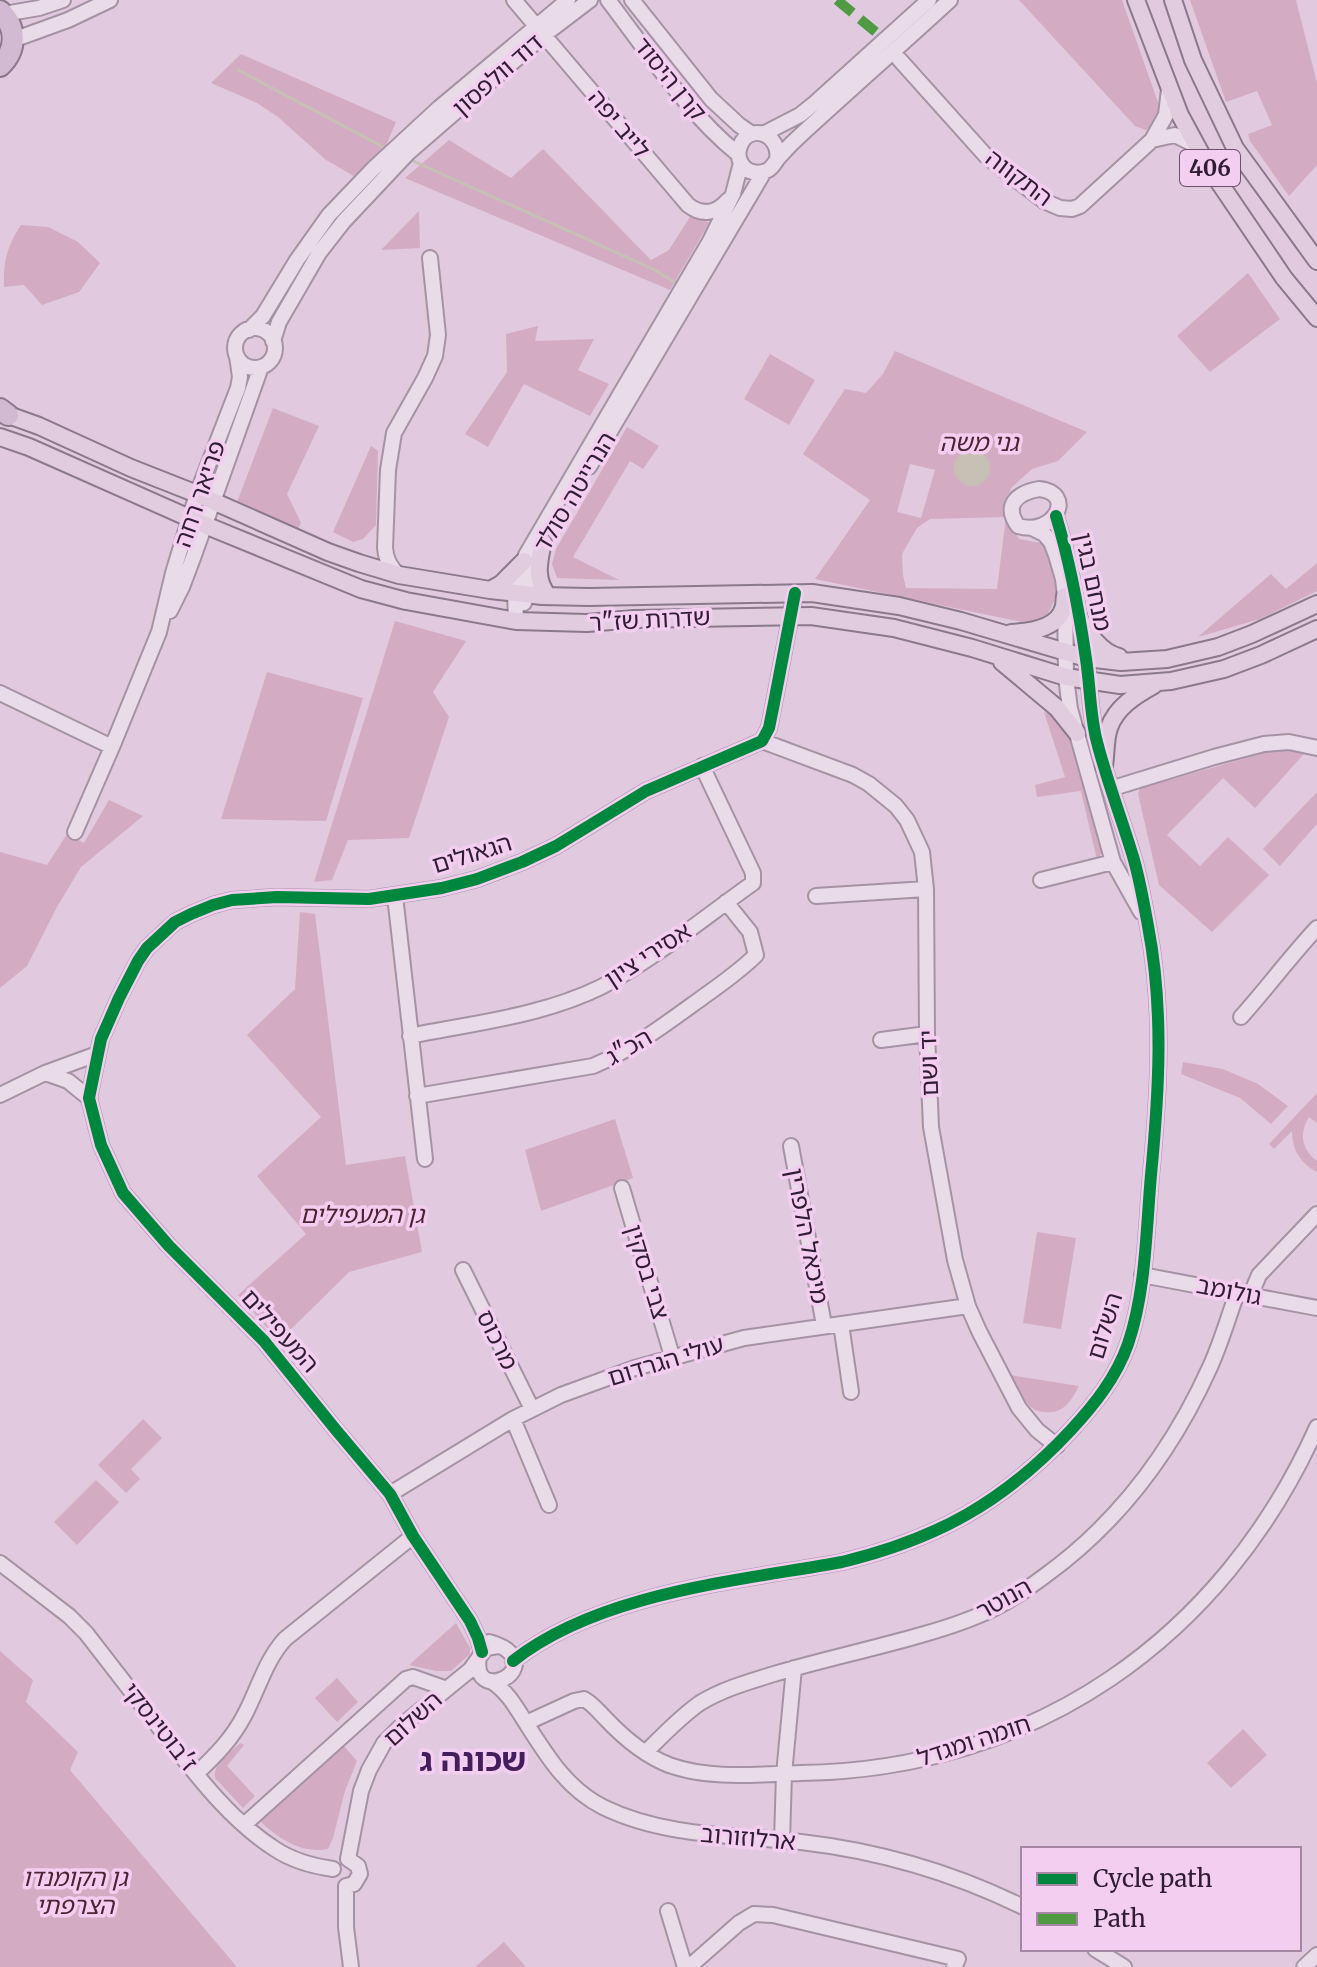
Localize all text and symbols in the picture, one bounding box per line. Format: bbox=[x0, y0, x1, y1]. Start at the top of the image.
street label: דוד וולפסון bbox=[446, 27, 549, 123]
street label: קרן היסוד bbox=[627, 31, 714, 127]
street label: לייב יפה bbox=[582, 83, 657, 164]
street label: התקווה bbox=[980, 142, 1059, 213]
road number: 406 bbox=[1180, 150, 1240, 186]
street label: הנרייטה סולד bbox=[527, 426, 623, 558]
park label: גני משה bbox=[940, 427, 1020, 458]
street label: פריאר רחה bbox=[167, 436, 232, 551]
street label: מנחם בגין bbox=[1068, 530, 1119, 634]
street label: שדרות שז"ר bbox=[589, 601, 711, 638]
street label: הגאולים bbox=[428, 827, 515, 880]
street label: אסירי ציון bbox=[598, 915, 697, 994]
street label: הכ"ג bbox=[600, 1021, 657, 1072]
street label: יד ושם bbox=[912, 1029, 945, 1097]
street label: מיכאל הלפרין bbox=[779, 1165, 836, 1306]
park label: גן המעפילים bbox=[300, 1199, 426, 1230]
street label: צבי בסקין bbox=[618, 1221, 677, 1323]
street label: גולומב bbox=[1194, 1269, 1264, 1312]
street label: המעפילים bbox=[235, 1282, 326, 1379]
street label: השלום bbox=[1080, 1289, 1129, 1363]
street label: מרכוס bbox=[470, 1305, 525, 1375]
street label: עולי הגרדום bbox=[604, 1328, 728, 1393]
street label: הנוטר bbox=[971, 1571, 1037, 1626]
street label: ז'בוטינסקי bbox=[116, 1676, 205, 1778]
street label: השלום bbox=[377, 1684, 448, 1753]
street label: חומה ומגדל bbox=[913, 1708, 1034, 1773]
district label: שכונה ג bbox=[420, 1740, 526, 1780]
street label: ארלוזורוב bbox=[699, 1818, 797, 1857]
legend bbox=[1021, 1847, 1301, 1951]
park label: גן הקומנדו הצרפתי bbox=[23, 1862, 129, 1921]
text: Cycle path bbox=[1093, 1863, 1212, 1894]
text: Path bbox=[1093, 1903, 1146, 1934]

